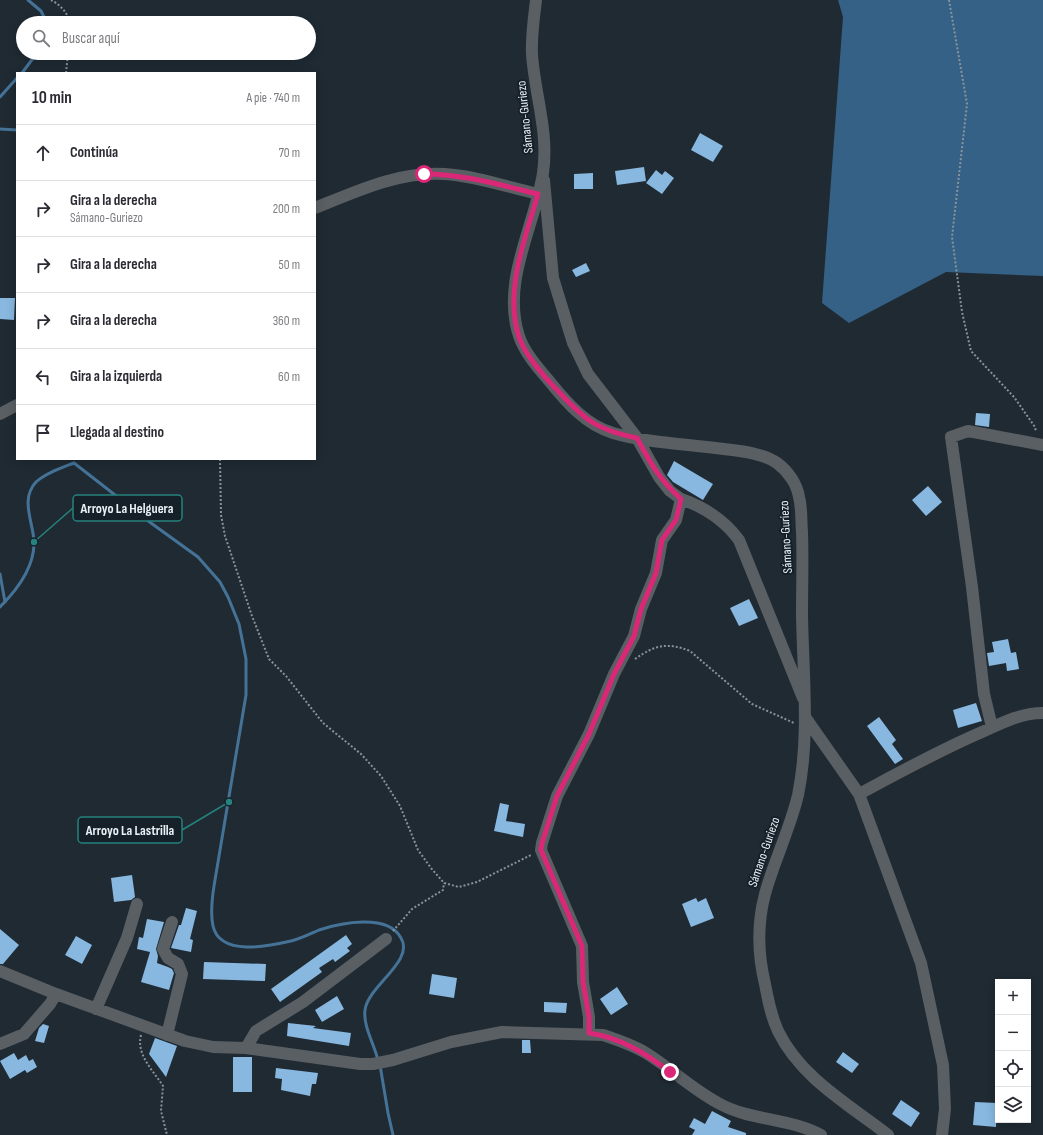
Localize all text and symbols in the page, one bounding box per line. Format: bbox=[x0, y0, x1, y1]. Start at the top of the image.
search box bbox=[16, 16, 316, 60]
icon: search bbox=[30, 27, 52, 49]
text: Buscar aquí bbox=[62, 29, 120, 48]
street label: Sámano-Guriezo bbox=[513, 80, 537, 154]
text: 10 min bbox=[32, 88, 72, 108]
text: A pie · 740 m bbox=[246, 90, 300, 106]
icon: ahead bbox=[32, 142, 54, 164]
text: Continúa bbox=[70, 143, 118, 162]
text: 70 m bbox=[279, 145, 300, 161]
route start bbox=[415, 165, 433, 183]
text: Gira a la derecha bbox=[70, 191, 157, 210]
icon: right bbox=[32, 198, 54, 220]
text: 200 m bbox=[273, 201, 300, 217]
text: Sámano-Guriezo bbox=[70, 210, 143, 226]
icon: right bbox=[32, 254, 54, 276]
text: Gira a la derecha bbox=[70, 255, 157, 274]
text: 50 m bbox=[279, 257, 300, 273]
icon: right bbox=[32, 310, 54, 332]
text: Gira a la derecha bbox=[70, 311, 157, 330]
text: 360 m bbox=[273, 313, 300, 329]
icon: left bbox=[32, 366, 54, 388]
text: Gira a la izquierda bbox=[70, 367, 162, 386]
text: 60 m bbox=[278, 369, 300, 385]
icon: arrive bbox=[32, 422, 54, 444]
text: Llegada al destino bbox=[70, 423, 164, 442]
callout: Arroyo La Helguera bbox=[73, 495, 182, 521]
text: Arroyo La Helguera bbox=[80, 500, 174, 517]
street label: Sámano-Guriezo bbox=[776, 500, 796, 574]
street label: Sámano-Guriezo bbox=[745, 815, 783, 889]
callout: Arroyo La Lastrilla bbox=[78, 817, 182, 843]
text: Arroyo La Lastrilla bbox=[85, 822, 175, 839]
map controls bbox=[995, 979, 1031, 1123]
button: + bbox=[995, 979, 1031, 1015]
button: − bbox=[995, 1015, 1031, 1051]
button: locate bbox=[995, 1051, 1031, 1087]
route end bbox=[661, 1063, 679, 1081]
button: layers bbox=[995, 1087, 1031, 1123]

